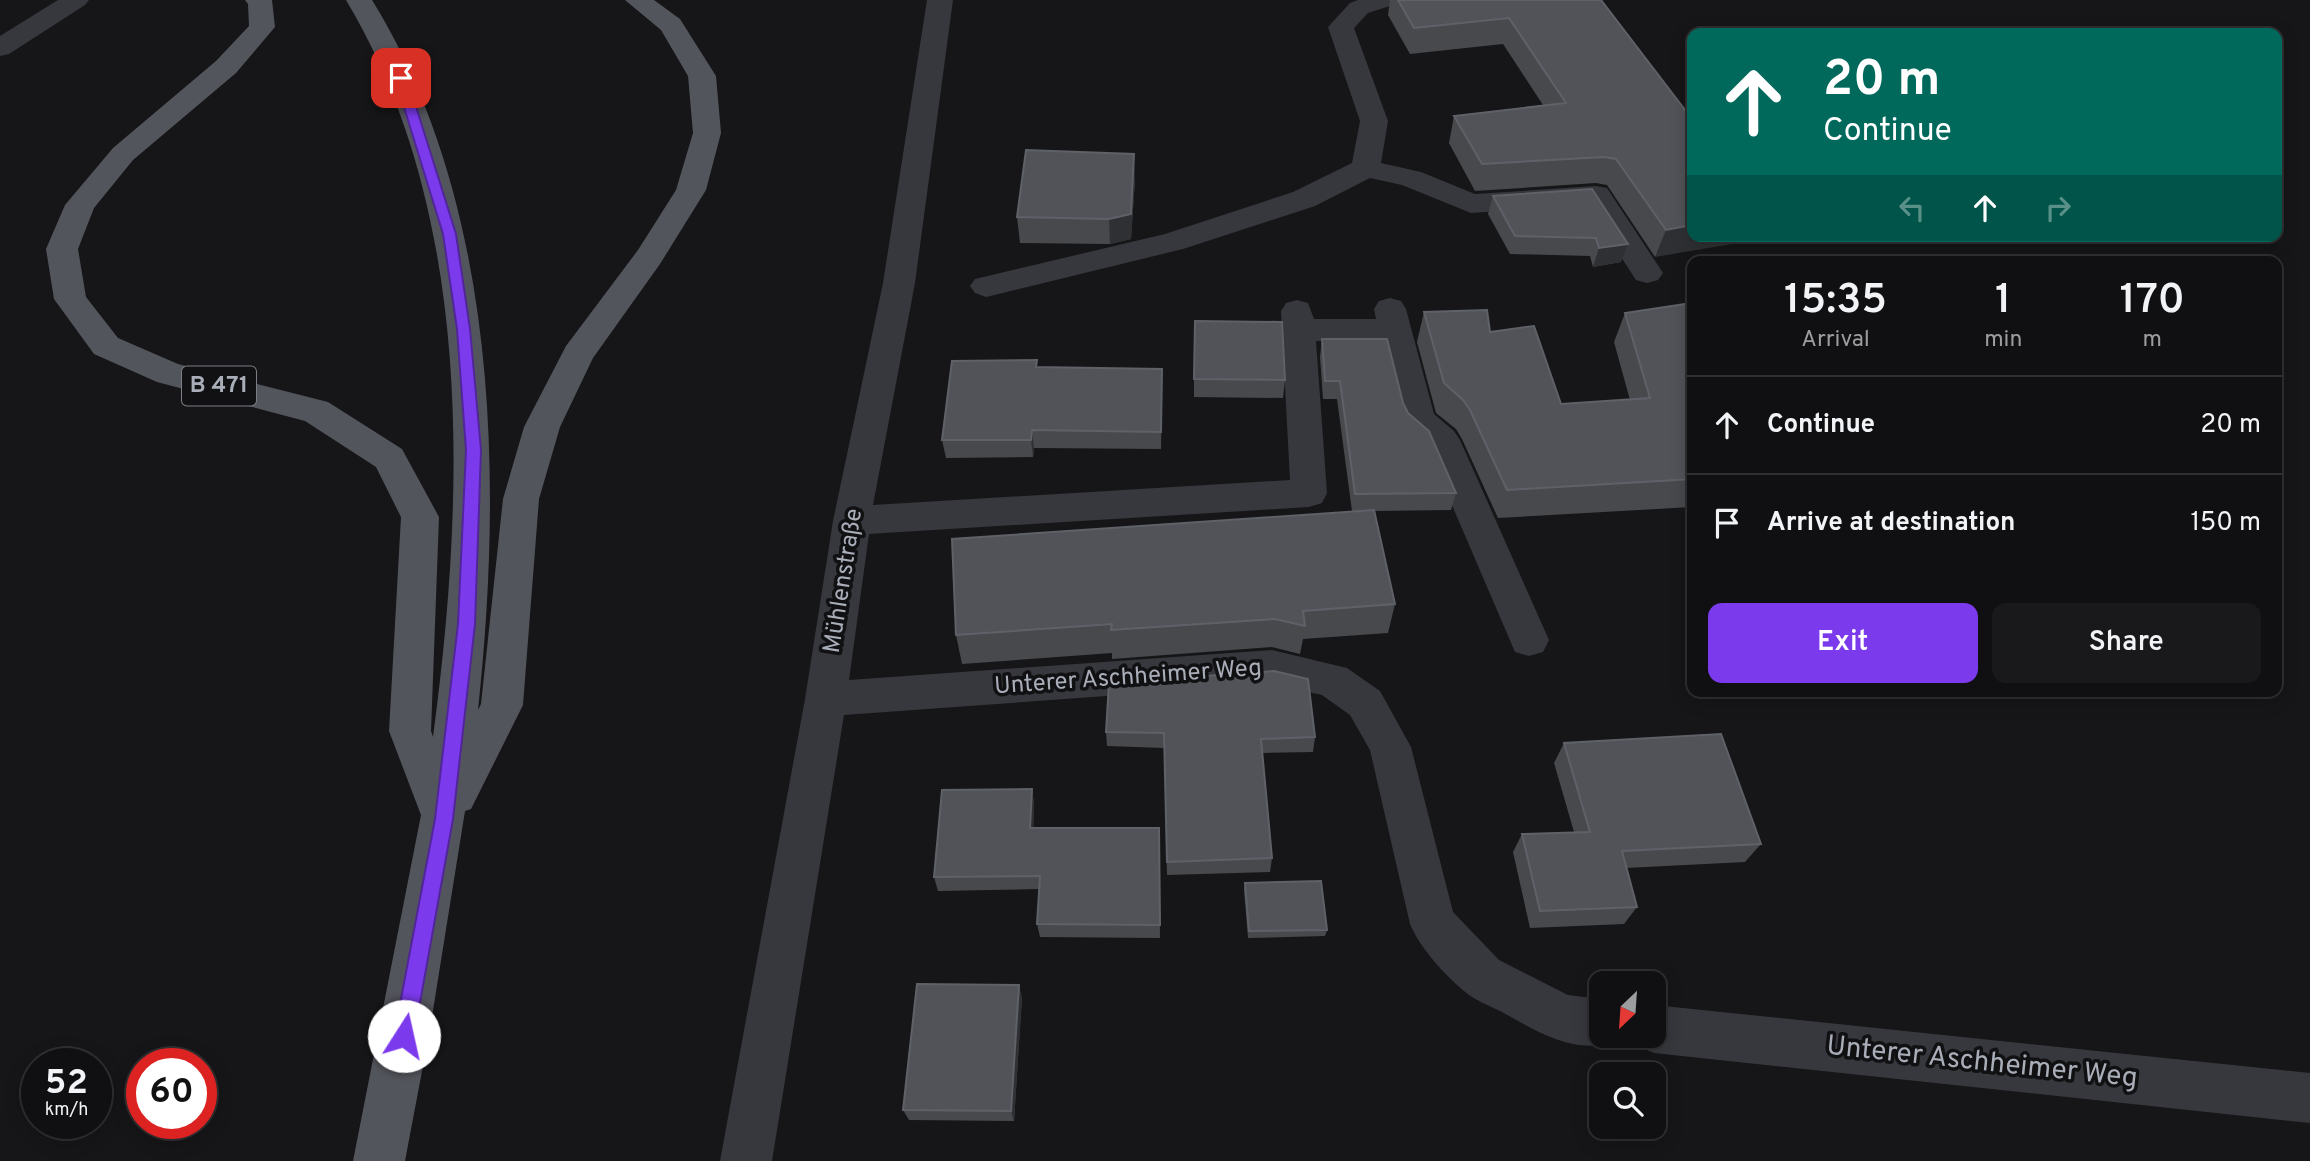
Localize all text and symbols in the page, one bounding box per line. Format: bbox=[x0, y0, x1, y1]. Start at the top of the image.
pin bbox=[371, 48, 431, 108]
text: 20 m bbox=[1823, 51, 1940, 113]
icon: ahead bbox=[1708, 56, 1799, 147]
icon: arrive bbox=[382, 59, 420, 97]
text: Continue bbox=[1823, 112, 1952, 152]
icon: left bbox=[1893, 189, 1931, 227]
icon: ahead bbox=[1966, 189, 2004, 227]
icon: right bbox=[2039, 189, 2077, 227]
text: 15:35 bbox=[1784, 275, 1887, 328]
text: 1 bbox=[1995, 275, 2011, 328]
text: 170 bbox=[2119, 275, 2185, 328]
text: Arrival bbox=[1801, 326, 1870, 355]
text: min bbox=[1984, 326, 2022, 355]
text: m bbox=[2142, 326, 2162, 355]
road number: B 471 bbox=[182, 366, 256, 406]
icon: ahead bbox=[1708, 406, 1746, 444]
text: Continue bbox=[1767, 409, 1875, 442]
text: 20 m bbox=[2200, 409, 2261, 442]
icon: arrive bbox=[1708, 504, 1746, 542]
street label: Mühlenstraße bbox=[818, 507, 870, 655]
text: Arrive at destination bbox=[1767, 507, 2015, 540]
text: 150 m bbox=[2190, 507, 2261, 540]
button: Exit bbox=[1708, 603, 1978, 683]
button: Share bbox=[1992, 603, 2261, 683]
street label: Unterer Aschheimer Weg bbox=[993, 654, 1263, 702]
north arrow bbox=[1589, 971, 1666, 1048]
map controls bbox=[1589, 971, 1666, 1139]
position arrow bbox=[367, 999, 441, 1073]
street label: Unterer Aschheimer Weg bbox=[1825, 1029, 2139, 1097]
speed limit sign: 60 bbox=[126, 1048, 217, 1139]
text: 52 bbox=[45, 1062, 88, 1106]
button: search bbox=[1589, 1062, 1666, 1139]
text: km/h bbox=[45, 1099, 88, 1122]

